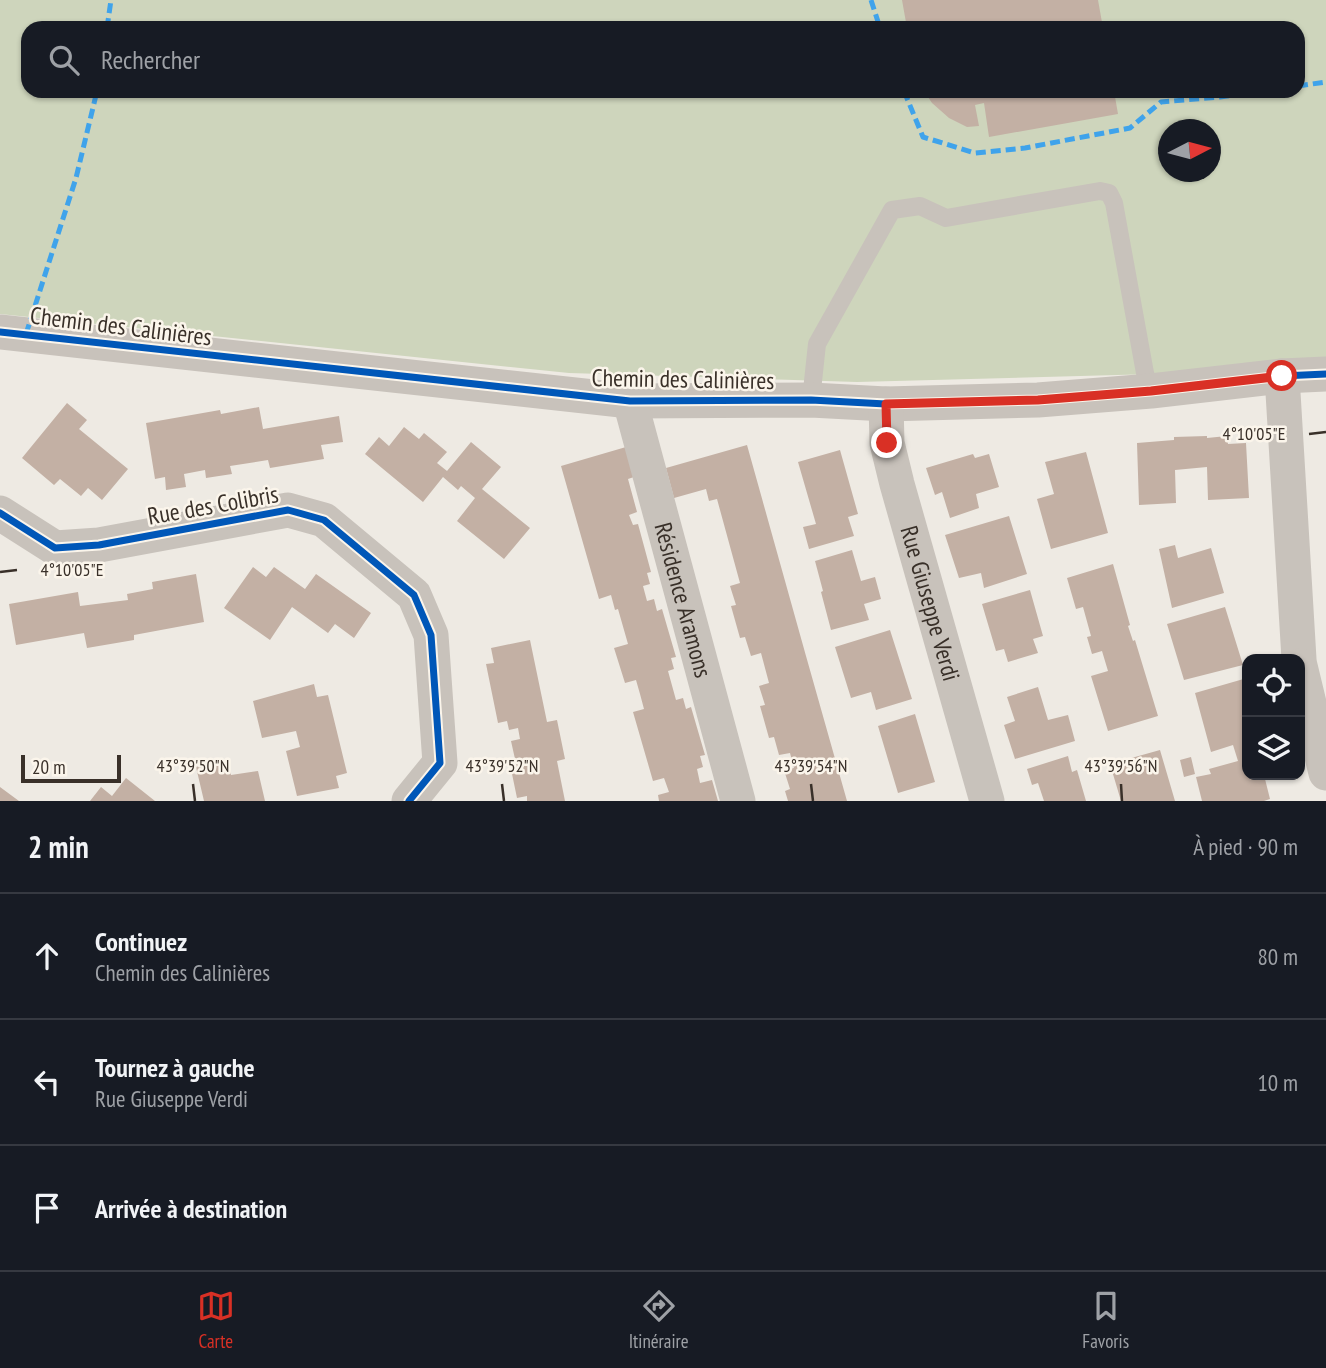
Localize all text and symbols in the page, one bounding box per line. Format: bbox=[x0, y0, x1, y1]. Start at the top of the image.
search box bbox=[21, 21, 1305, 98]
icon: search bbox=[45, 41, 83, 79]
text: Rechercher bbox=[101, 43, 200, 76]
north arrow bbox=[1158, 119, 1221, 182]
street label: Chemin des Calinières bbox=[28, 299, 214, 353]
route start bbox=[1266, 360, 1297, 391]
street label: Chemin des Calinières bbox=[591, 362, 775, 396]
text: 4°10'05"E bbox=[1223, 422, 1285, 445]
route end bbox=[871, 427, 902, 458]
street label: Rue des Colibris bbox=[145, 478, 281, 532]
street label: Résidence Aramons bbox=[648, 519, 719, 681]
street label: Rue Giuseppe Verdi bbox=[894, 522, 968, 684]
text: 4°10'05"E bbox=[41, 558, 103, 581]
map controls bbox=[1242, 654, 1305, 780]
button: locate bbox=[1242, 654, 1305, 717]
button: layers bbox=[1242, 717, 1305, 780]
scale bar bbox=[21, 752, 121, 784]
text: 43°39'50"N bbox=[157, 754, 229, 777]
text: 43°39'52"N bbox=[466, 754, 538, 777]
text: 43°39'54"N bbox=[775, 754, 847, 777]
text: 43°39'56"N bbox=[1085, 754, 1157, 777]
text: 20 m bbox=[32, 755, 66, 779]
text: 2 min bbox=[28, 827, 89, 866]
text: À pied · 90 m bbox=[1193, 832, 1298, 861]
text: Continuez bbox=[95, 925, 187, 958]
icon: ahead bbox=[28, 937, 66, 975]
text: 80 m bbox=[1257, 942, 1298, 971]
text: Chemin des Calinières bbox=[95, 958, 270, 987]
text: Tournez à gauche bbox=[95, 1051, 255, 1084]
icon: left bbox=[28, 1063, 66, 1101]
text: 10 m bbox=[1257, 1068, 1298, 1097]
text: Rue Giuseppe Verdi bbox=[95, 1084, 248, 1113]
icon: arrive bbox=[28, 1189, 66, 1227]
text: Arrivée à destination bbox=[95, 1192, 287, 1225]
tab: Carte bbox=[197, 1287, 235, 1353]
tab: Itinéraire bbox=[629, 1287, 689, 1353]
tab: Favoris bbox=[1082, 1287, 1129, 1353]

